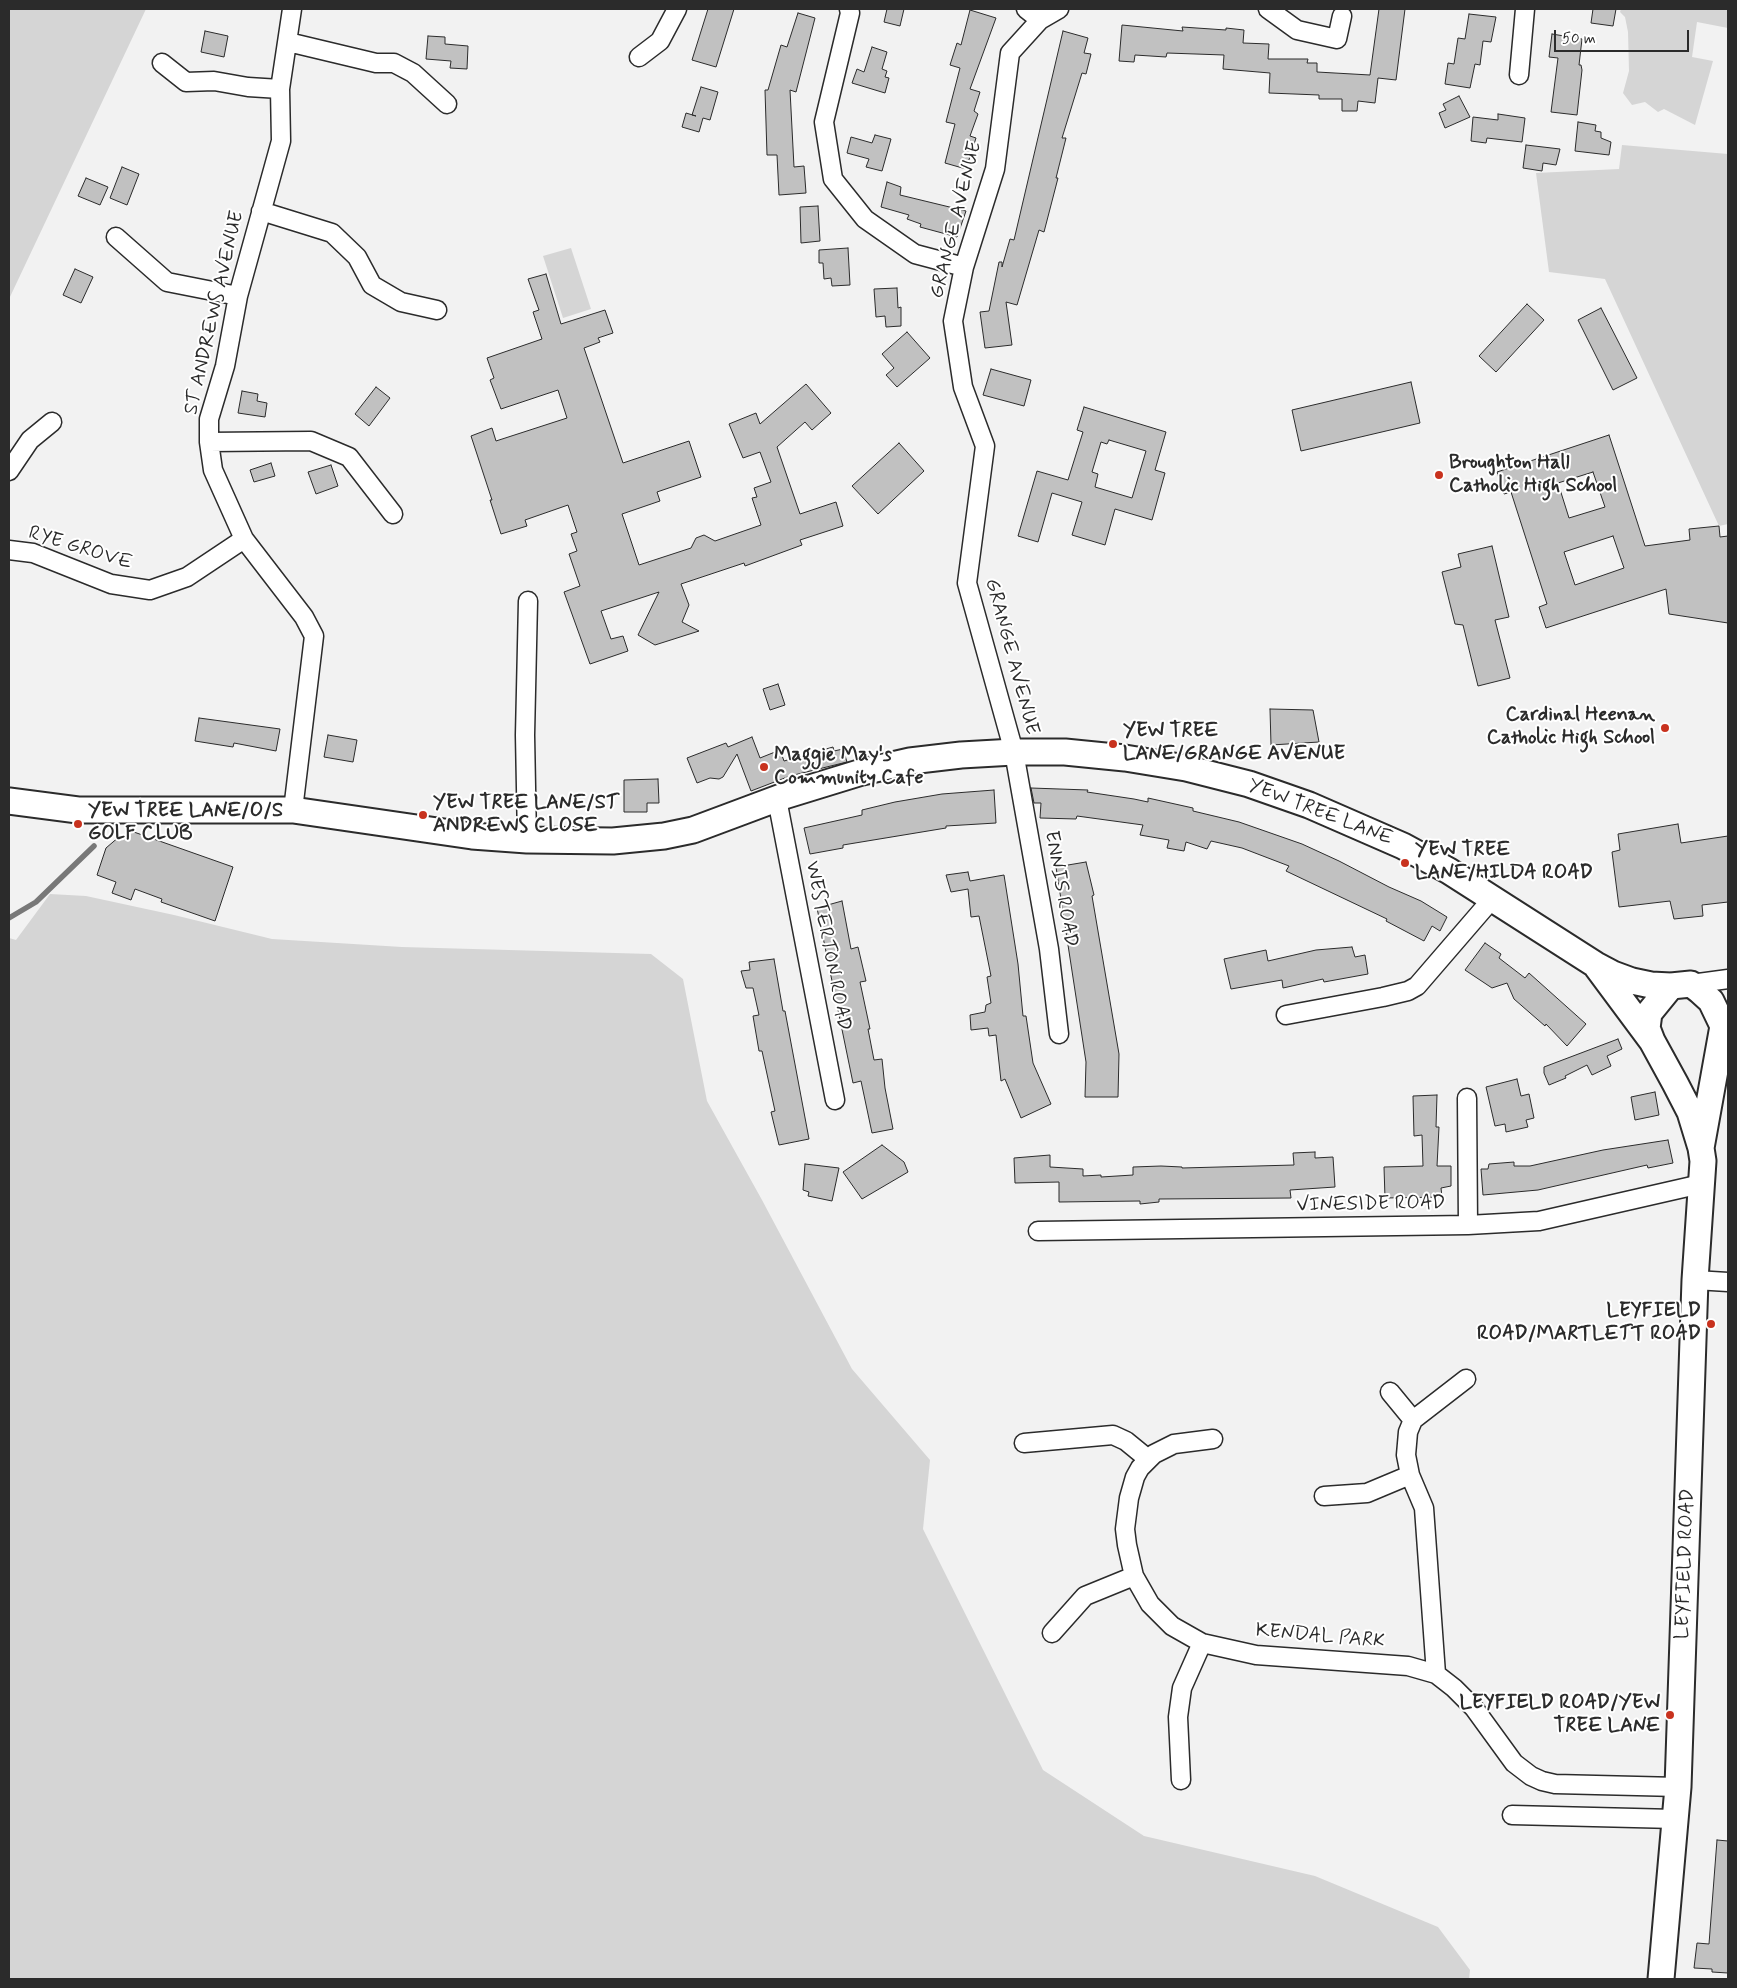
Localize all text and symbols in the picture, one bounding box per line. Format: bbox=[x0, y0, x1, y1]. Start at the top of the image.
scale bar bbox=[1557, 20, 1692, 52]
text: 50 m bbox=[1562, 29, 1596, 49]
street label: GRANGE AVENUE bbox=[926, 139, 988, 301]
street label: ST ANDREWS AVENUE bbox=[180, 209, 250, 417]
place label: Broughton Hall Catholic High School bbox=[1449, 452, 1617, 499]
marker: Broughton Hall Catholic High School bbox=[1433, 469, 1445, 481]
street label: RYE GROVE bbox=[25, 522, 135, 576]
street label: GRANGE AVENUE bbox=[979, 576, 1043, 738]
place label: Cardinal Heenan Catholic High School bbox=[1487, 704, 1655, 751]
place label: YEW TREE LANE/GRANGE AVENUE bbox=[1123, 720, 1345, 767]
marker: Cardinal Heenan Catholic High School bbox=[1659, 722, 1671, 734]
marker: YEW TREE LANE/GRANGE AVENUE bbox=[1107, 738, 1119, 750]
place label: Maggie May's Community Cafe bbox=[774, 744, 924, 791]
marker: Maggie May's Community Cafe bbox=[758, 761, 770, 773]
street label: YEW TREE LANE bbox=[1244, 774, 1396, 852]
place label: YEW TREE LANE/ST ANDREWS CLOSE bbox=[433, 792, 619, 839]
place label: YEW TREE LANE/O/S GOLF CLUB bbox=[88, 800, 283, 847]
marker: YEW TREE LANE/ST ANDREWS CLOSE bbox=[417, 809, 429, 821]
marker: YEW TREE LANE/O/S GOLF CLUB bbox=[72, 818, 84, 830]
street label: ENNIS ROAD bbox=[1038, 829, 1082, 949]
place label: YEW TREE LANE/HILDA ROAD bbox=[1415, 839, 1593, 886]
marker: YEW TREE LANE/HILDA ROAD bbox=[1399, 857, 1411, 869]
street label: WESTERTON ROAD bbox=[799, 859, 855, 1033]
street label: VINESIDE ROAD bbox=[1296, 1192, 1446, 1218]
place label: LEYFIELD ROAD/MARTLETT ROAD bbox=[1477, 1300, 1701, 1347]
marker: LEYFIELD ROAD/MARTLETT ROAD bbox=[1705, 1318, 1717, 1330]
street label: LEYFIELD ROAD bbox=[1671, 1488, 1701, 1640]
street label: KENDAL PARK bbox=[1255, 1619, 1385, 1655]
place label: LEYFIELD ROAD/YEW TREE LANE bbox=[1459, 1692, 1660, 1739]
marker: LEYFIELD ROAD/YEW TREE LANE bbox=[1664, 1709, 1676, 1721]

